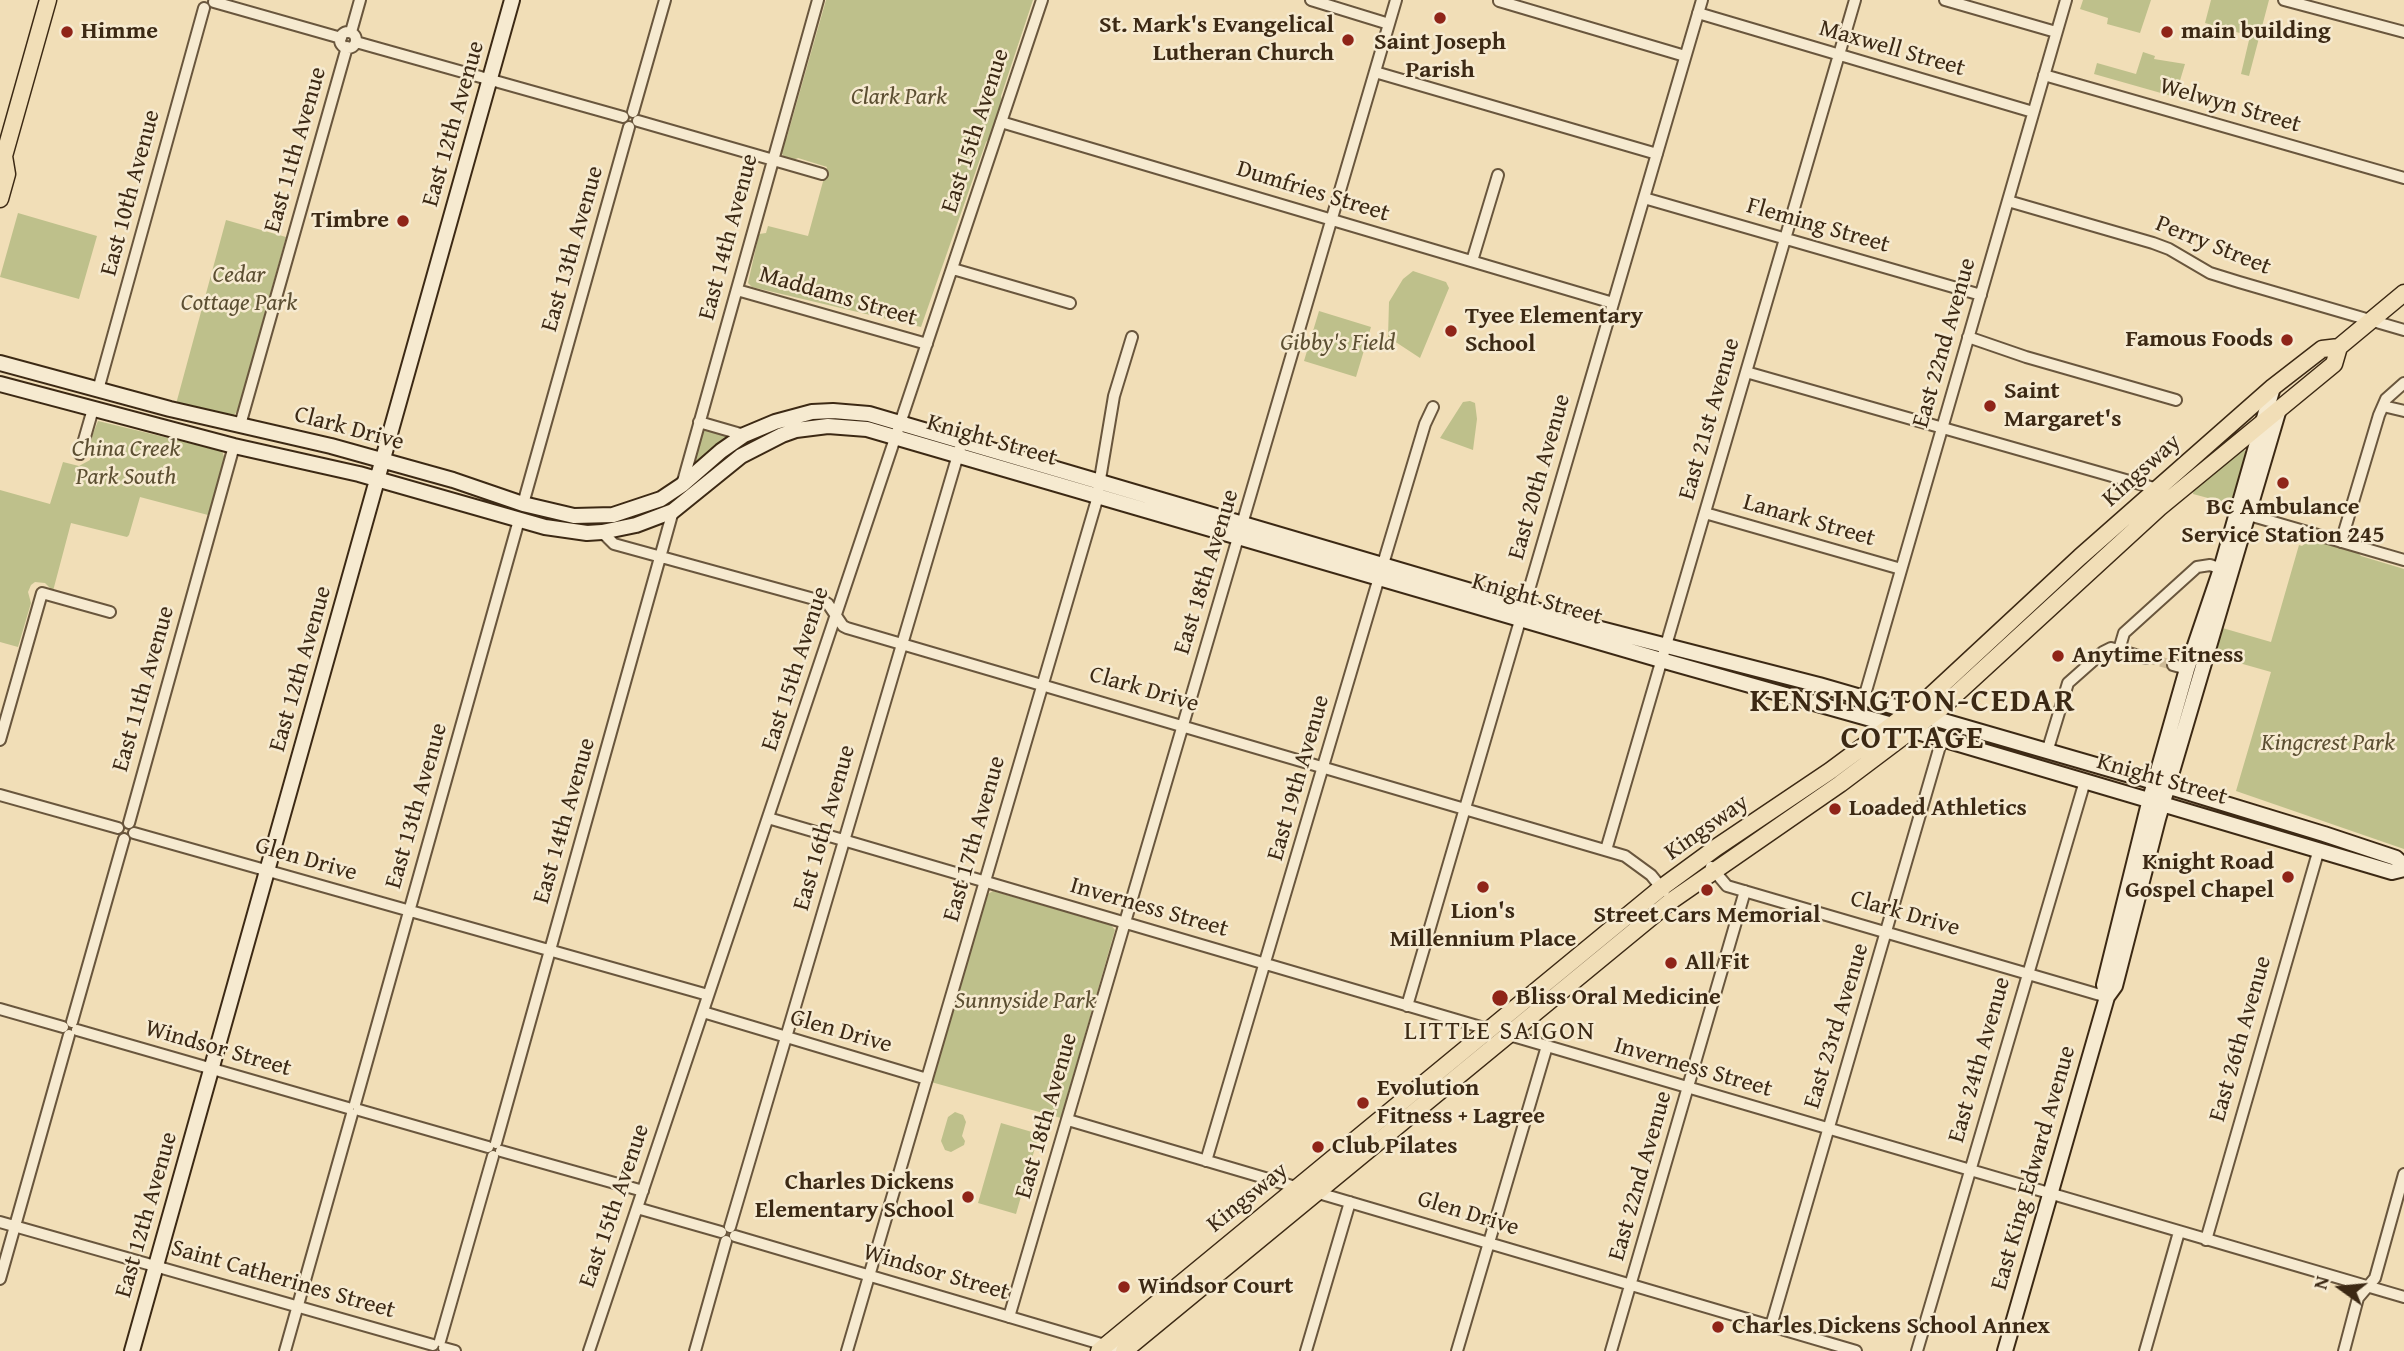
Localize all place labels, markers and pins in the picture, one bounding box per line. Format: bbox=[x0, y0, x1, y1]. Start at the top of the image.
marker: Saint Joseph Parish bbox=[1432, 10, 1448, 26]
place label: St. Mark's Evangelical Lutheran Church bbox=[1099, 12, 1334, 68]
place label: Himme bbox=[81, 18, 158, 46]
place label: main building bbox=[2181, 18, 2331, 46]
marker: Himme bbox=[59, 24, 75, 40]
marker: main building bbox=[2159, 24, 2175, 40]
place label: Saint Joseph Parish bbox=[1374, 29, 1506, 85]
marker: St. Mark's Evangelical Lutheran Church bbox=[1340, 32, 1356, 48]
place label: Timbre bbox=[311, 207, 389, 235]
marker: Timbre bbox=[395, 213, 411, 229]
place label: Tyee Elementary School bbox=[1465, 303, 1643, 359]
marker: Tyee Elementary School bbox=[1443, 323, 1459, 339]
place label: Famous Foods bbox=[2125, 326, 2273, 354]
marker: Famous Foods bbox=[2279, 332, 2295, 348]
place label: Saint Margaret's bbox=[2004, 378, 2121, 434]
marker: Saint Margaret's bbox=[1982, 398, 1998, 414]
marker: BC Ambulance Service Station 245 bbox=[2275, 475, 2291, 491]
place label: BC Ambulance Service Station 245 bbox=[2181, 494, 2385, 550]
place label: Anytime Fitness bbox=[2072, 642, 2244, 670]
marker: Anytime Fitness bbox=[2050, 648, 2066, 664]
place label: Loaded Athletics bbox=[1849, 795, 2027, 823]
marker: Loaded Athletics bbox=[1827, 801, 1843, 817]
place label: Knight Road Gospel Chapel bbox=[2125, 849, 2274, 905]
marker: Knight Road Gospel Chapel bbox=[2280, 869, 2296, 885]
marker: Lion's Millennium Place bbox=[1475, 879, 1491, 895]
marker: Street Cars Memorial bbox=[1699, 882, 1715, 898]
place label: Lion's Millennium Place bbox=[1390, 898, 1576, 954]
place label: Street Cars Memorial bbox=[1594, 902, 1820, 930]
place label: All Fit bbox=[1685, 949, 1749, 977]
marker: All Fit bbox=[1663, 955, 1679, 971]
place label: Bliss Oral Medicine bbox=[1516, 984, 1721, 1012]
marker: Bliss Oral Medicine bbox=[1490, 988, 1510, 1008]
place label: Evolution Fitness + Lagree bbox=[1377, 1075, 1545, 1131]
marker: Evolution Fitness + Lagree bbox=[1355, 1095, 1371, 1111]
place label: Club Pilates bbox=[1332, 1133, 1458, 1161]
marker: Club Pilates bbox=[1310, 1139, 1326, 1155]
place label: Charles Dickens Elementary School bbox=[755, 1169, 954, 1225]
marker: Charles Dickens Elementary School bbox=[960, 1189, 976, 1205]
place label: Windsor Court bbox=[1138, 1273, 1293, 1301]
marker: Windsor Court bbox=[1116, 1279, 1132, 1295]
place label: Charles Dickens School Annex bbox=[1732, 1313, 2050, 1341]
marker: Charles Dickens School Annex bbox=[1710, 1319, 1726, 1335]

